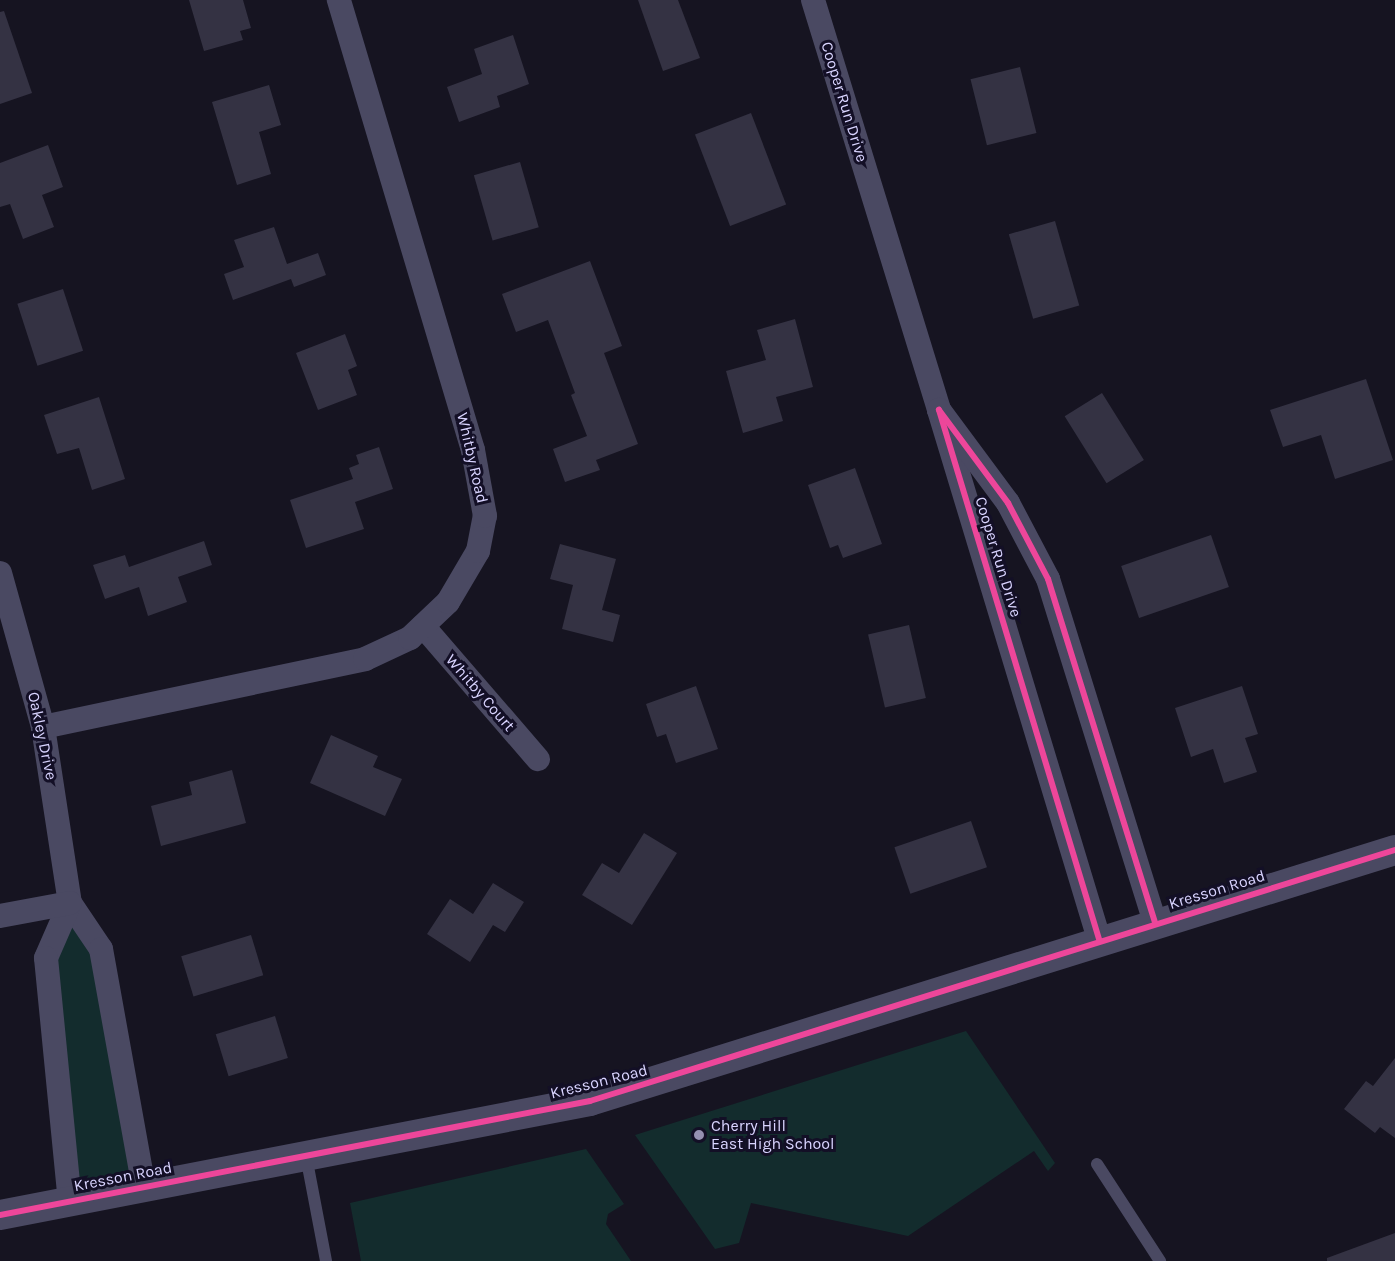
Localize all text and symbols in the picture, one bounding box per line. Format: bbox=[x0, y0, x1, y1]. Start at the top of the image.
street label: Cooper Run Drive bbox=[817, 40, 871, 164]
street label: Whitby Road bbox=[452, 411, 492, 505]
street label: Cooper Run Drive bbox=[971, 495, 1025, 619]
street label: Whitby Court bbox=[441, 651, 519, 735]
street label: Oakley Drive bbox=[23, 690, 61, 782]
street label: Kresson Road bbox=[1167, 866, 1267, 914]
street label: Kresson Road bbox=[548, 1061, 650, 1103]
place label: Cherry Hill East High School bbox=[711, 1116, 835, 1154]
marker: Cherry Hill East High School bbox=[692, 1128, 706, 1142]
street label: Kresson Road bbox=[72, 1158, 174, 1196]

